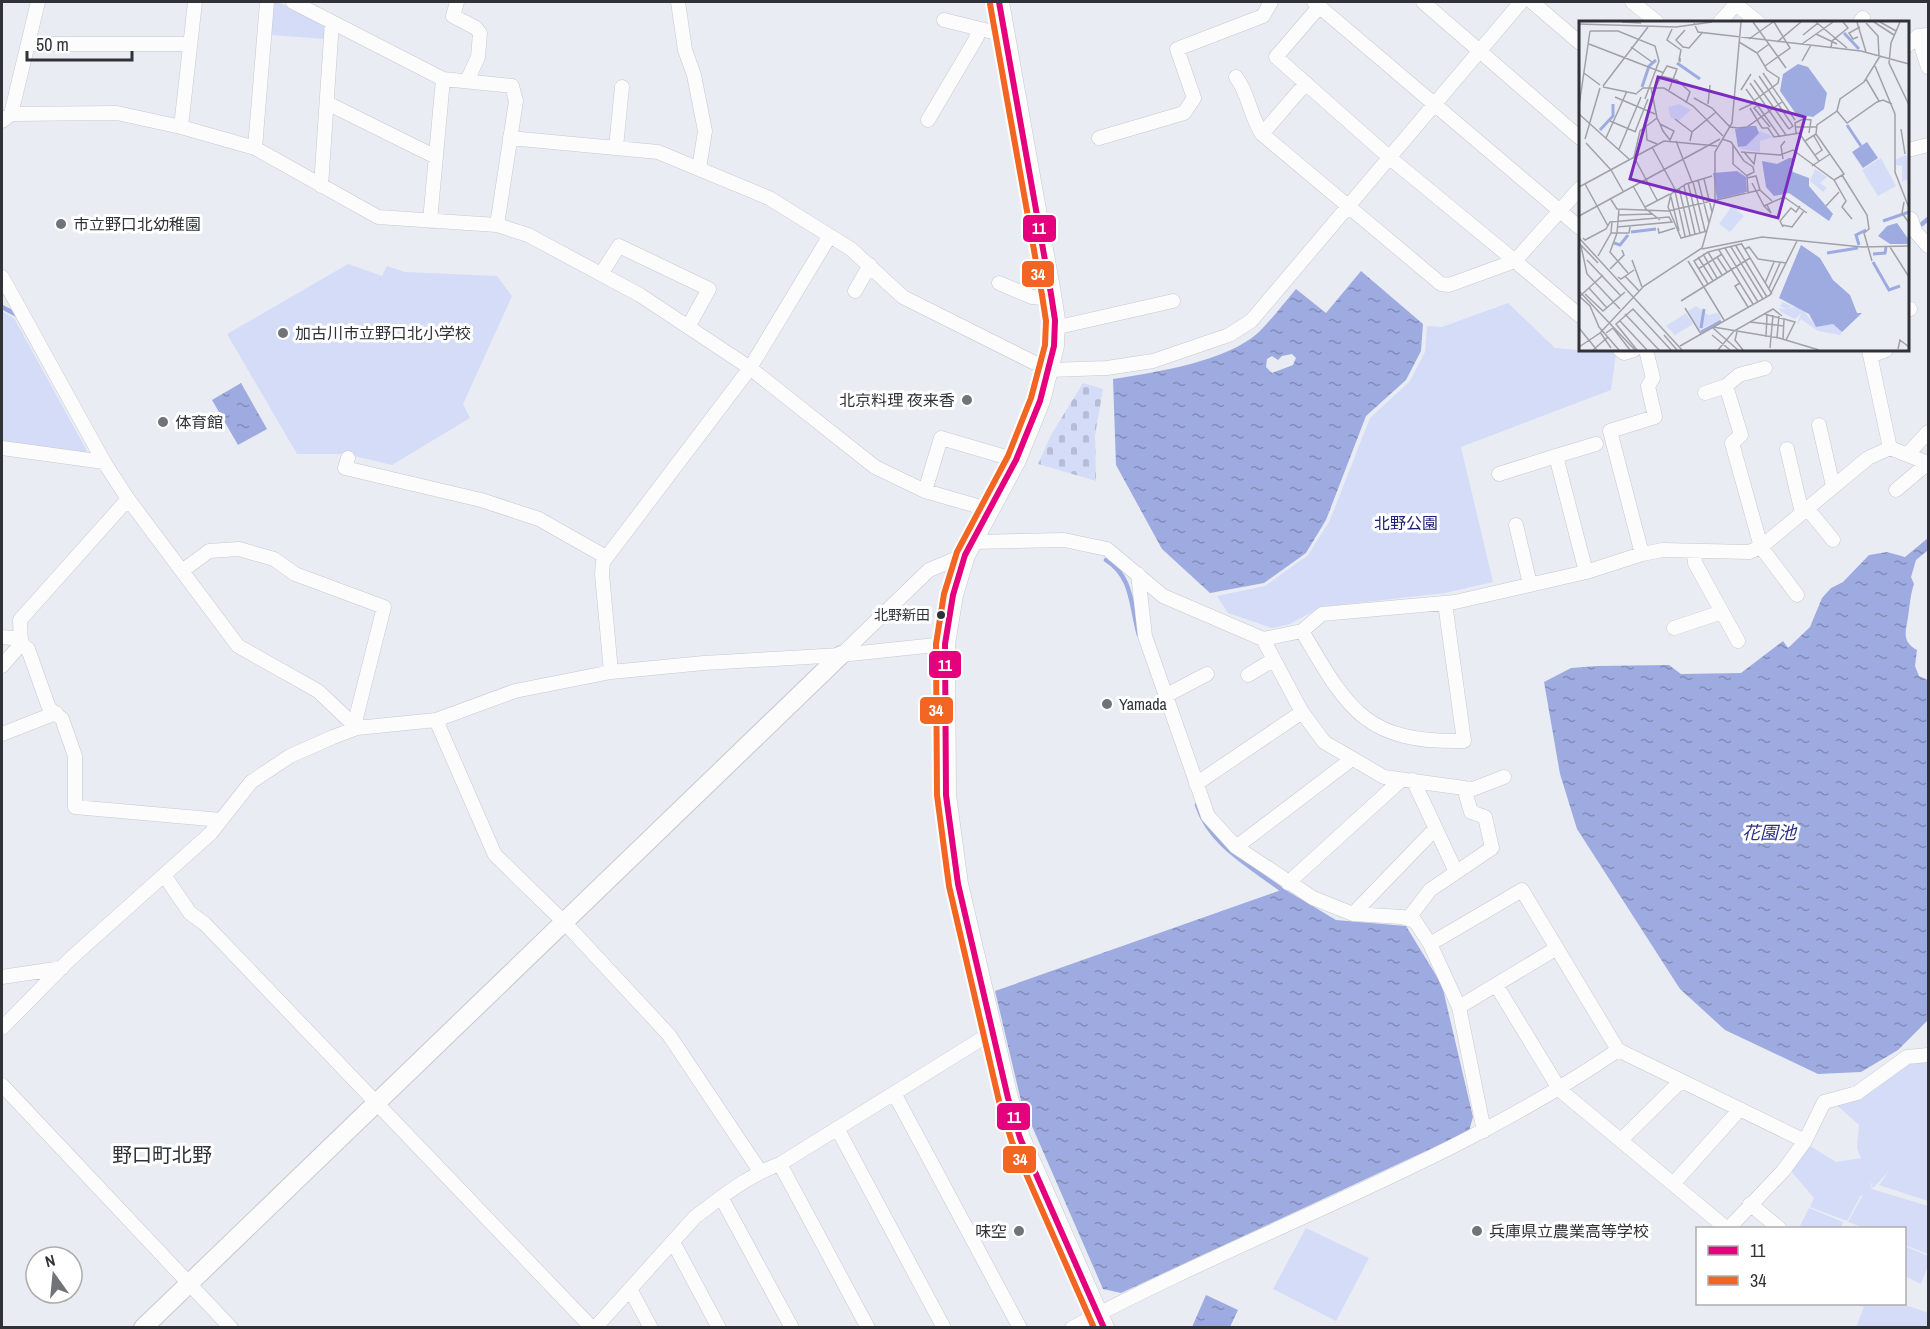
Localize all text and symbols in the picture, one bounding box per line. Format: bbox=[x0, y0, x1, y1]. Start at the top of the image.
inset map bbox=[1579, 21, 1909, 351]
scale bar bbox=[27, 24, 132, 62]
text: 50 m bbox=[36, 32, 69, 57]
place label: 市立野口北幼稚園 bbox=[73, 213, 201, 235]
line badge: 11 bbox=[1022, 214, 1057, 243]
marker: 市立野口北幼稚園 bbox=[54, 217, 68, 231]
text: 11 bbox=[1032, 217, 1047, 239]
line badge: 34 bbox=[1021, 260, 1055, 288]
text: 34 bbox=[1031, 263, 1046, 285]
place label: 加古川市立野口北小学校 bbox=[295, 322, 471, 344]
marker: 加古川市立野口北小学校 bbox=[276, 326, 290, 340]
place label: 北京料理 夜来香 bbox=[839, 389, 955, 411]
marker: 北京料理 夜来香 bbox=[960, 393, 974, 407]
place label: 体育館 bbox=[175, 411, 223, 433]
marker: 体育館 bbox=[156, 415, 170, 429]
park label: 北野公園 bbox=[1374, 512, 1438, 534]
place label: 北野新田 bbox=[874, 606, 930, 624]
marker: 北野新田 bbox=[935, 609, 947, 621]
line badge: 11 bbox=[928, 650, 962, 679]
text: 11 bbox=[938, 654, 953, 676]
place label: Yamada bbox=[1119, 693, 1168, 715]
line badge: 34 bbox=[919, 696, 954, 725]
marker: Yamada bbox=[1100, 697, 1114, 711]
text: 34 bbox=[929, 699, 944, 721]
water label: 花園池 bbox=[1742, 820, 1798, 845]
line badge: 11 bbox=[996, 1102, 1031, 1131]
text: 11 bbox=[1007, 1106, 1022, 1128]
district label: 野口町北野 bbox=[112, 1141, 212, 1168]
line badge: 34 bbox=[1002, 1145, 1037, 1174]
text: 34 bbox=[1013, 1148, 1028, 1170]
place label: 味空 bbox=[975, 1220, 1007, 1242]
place label: 兵庫県立農業高等学校 bbox=[1489, 1220, 1649, 1242]
marker: 味空 bbox=[1012, 1224, 1026, 1238]
marker: 兵庫県立農業高等学校 bbox=[1470, 1224, 1484, 1238]
legend bbox=[1696, 1227, 1906, 1305]
text: 11 bbox=[1750, 1238, 1766, 1263]
north arrow bbox=[24, 1245, 84, 1305]
text: N bbox=[43, 1249, 58, 1272]
text: 34 bbox=[1750, 1268, 1766, 1293]

